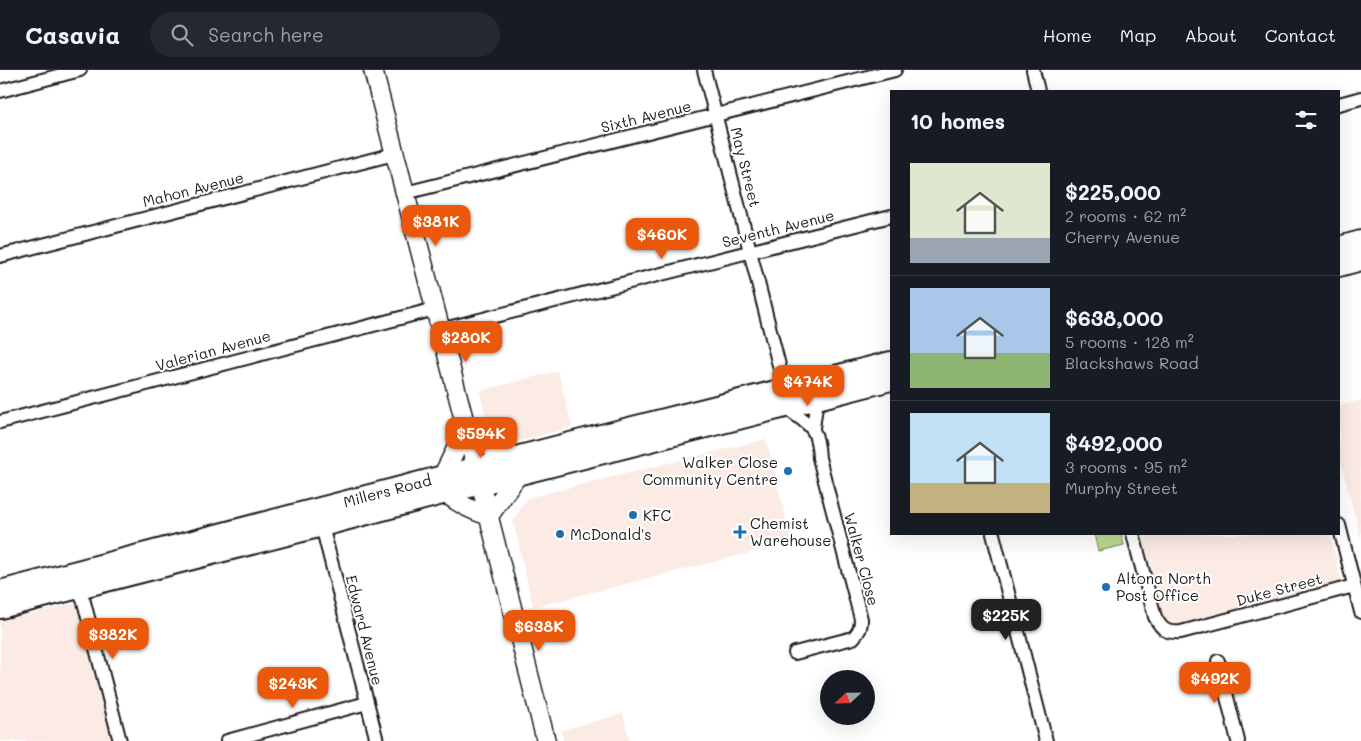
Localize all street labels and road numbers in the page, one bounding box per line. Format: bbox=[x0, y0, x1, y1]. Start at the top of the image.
street label: Sixth Avenue bbox=[599, 95, 693, 137]
street label: May Street bbox=[726, 125, 766, 209]
street label: Mahon Avenue bbox=[140, 167, 246, 211]
street label: Seventh Avenue bbox=[720, 204, 836, 252]
street label: Valerian Avenue bbox=[153, 325, 273, 375]
street label: Millers Road bbox=[341, 469, 433, 512]
street label: Walker Close bbox=[840, 510, 884, 608]
street label: Duke Street bbox=[1234, 568, 1324, 610]
street label: Edward Avenue bbox=[342, 573, 388, 687]

